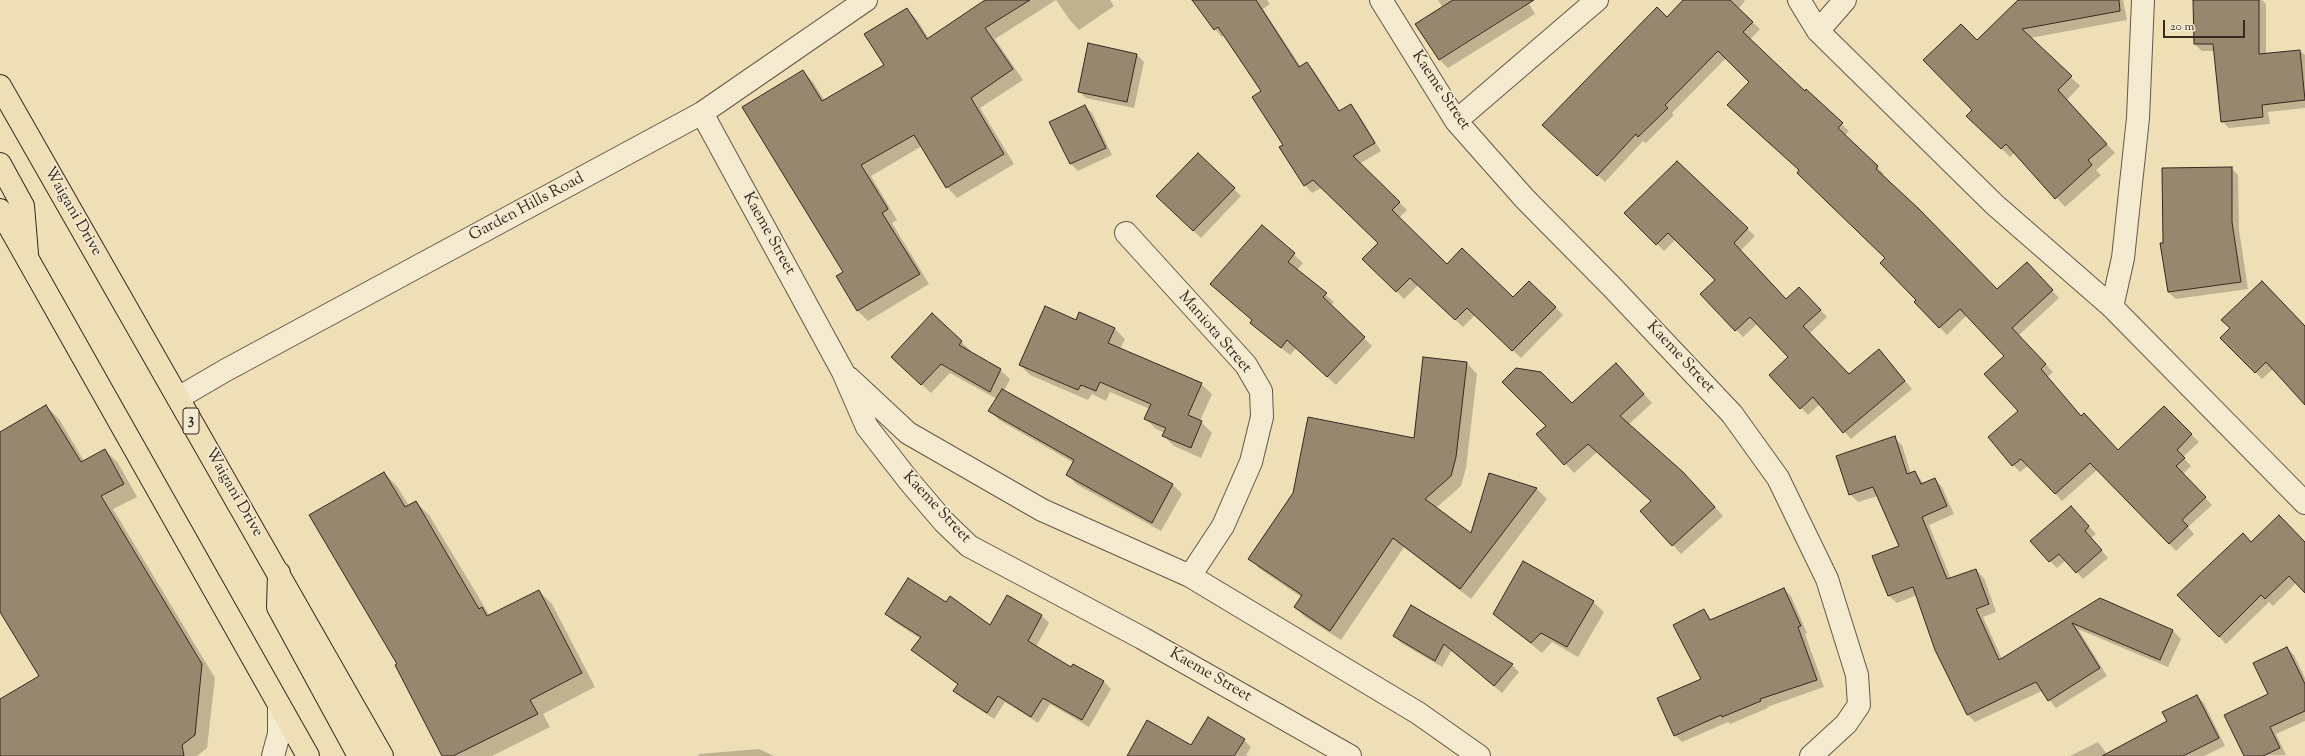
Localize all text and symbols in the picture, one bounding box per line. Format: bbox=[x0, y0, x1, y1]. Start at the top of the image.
scale bar bbox=[2165, 12, 2247, 38]
text: 20 m bbox=[2170, 18, 2194, 36]
street label: Kaeme Street bbox=[1406, 48, 1474, 134]
street label: Waigani Drive bbox=[39, 164, 105, 260]
street label: Garden Hills Road bbox=[466, 170, 588, 246]
street label: Kaeme Street bbox=[737, 189, 799, 279]
street label: Maniota Street bbox=[1173, 288, 1255, 378]
street label: Kaeme Street bbox=[1642, 318, 1718, 398]
road number: 3 bbox=[183, 408, 199, 434]
street label: Waigani Drive bbox=[200, 445, 266, 541]
street label: Kaeme Street bbox=[898, 468, 974, 548]
street label: Kaeme Street bbox=[1166, 645, 1254, 707]

